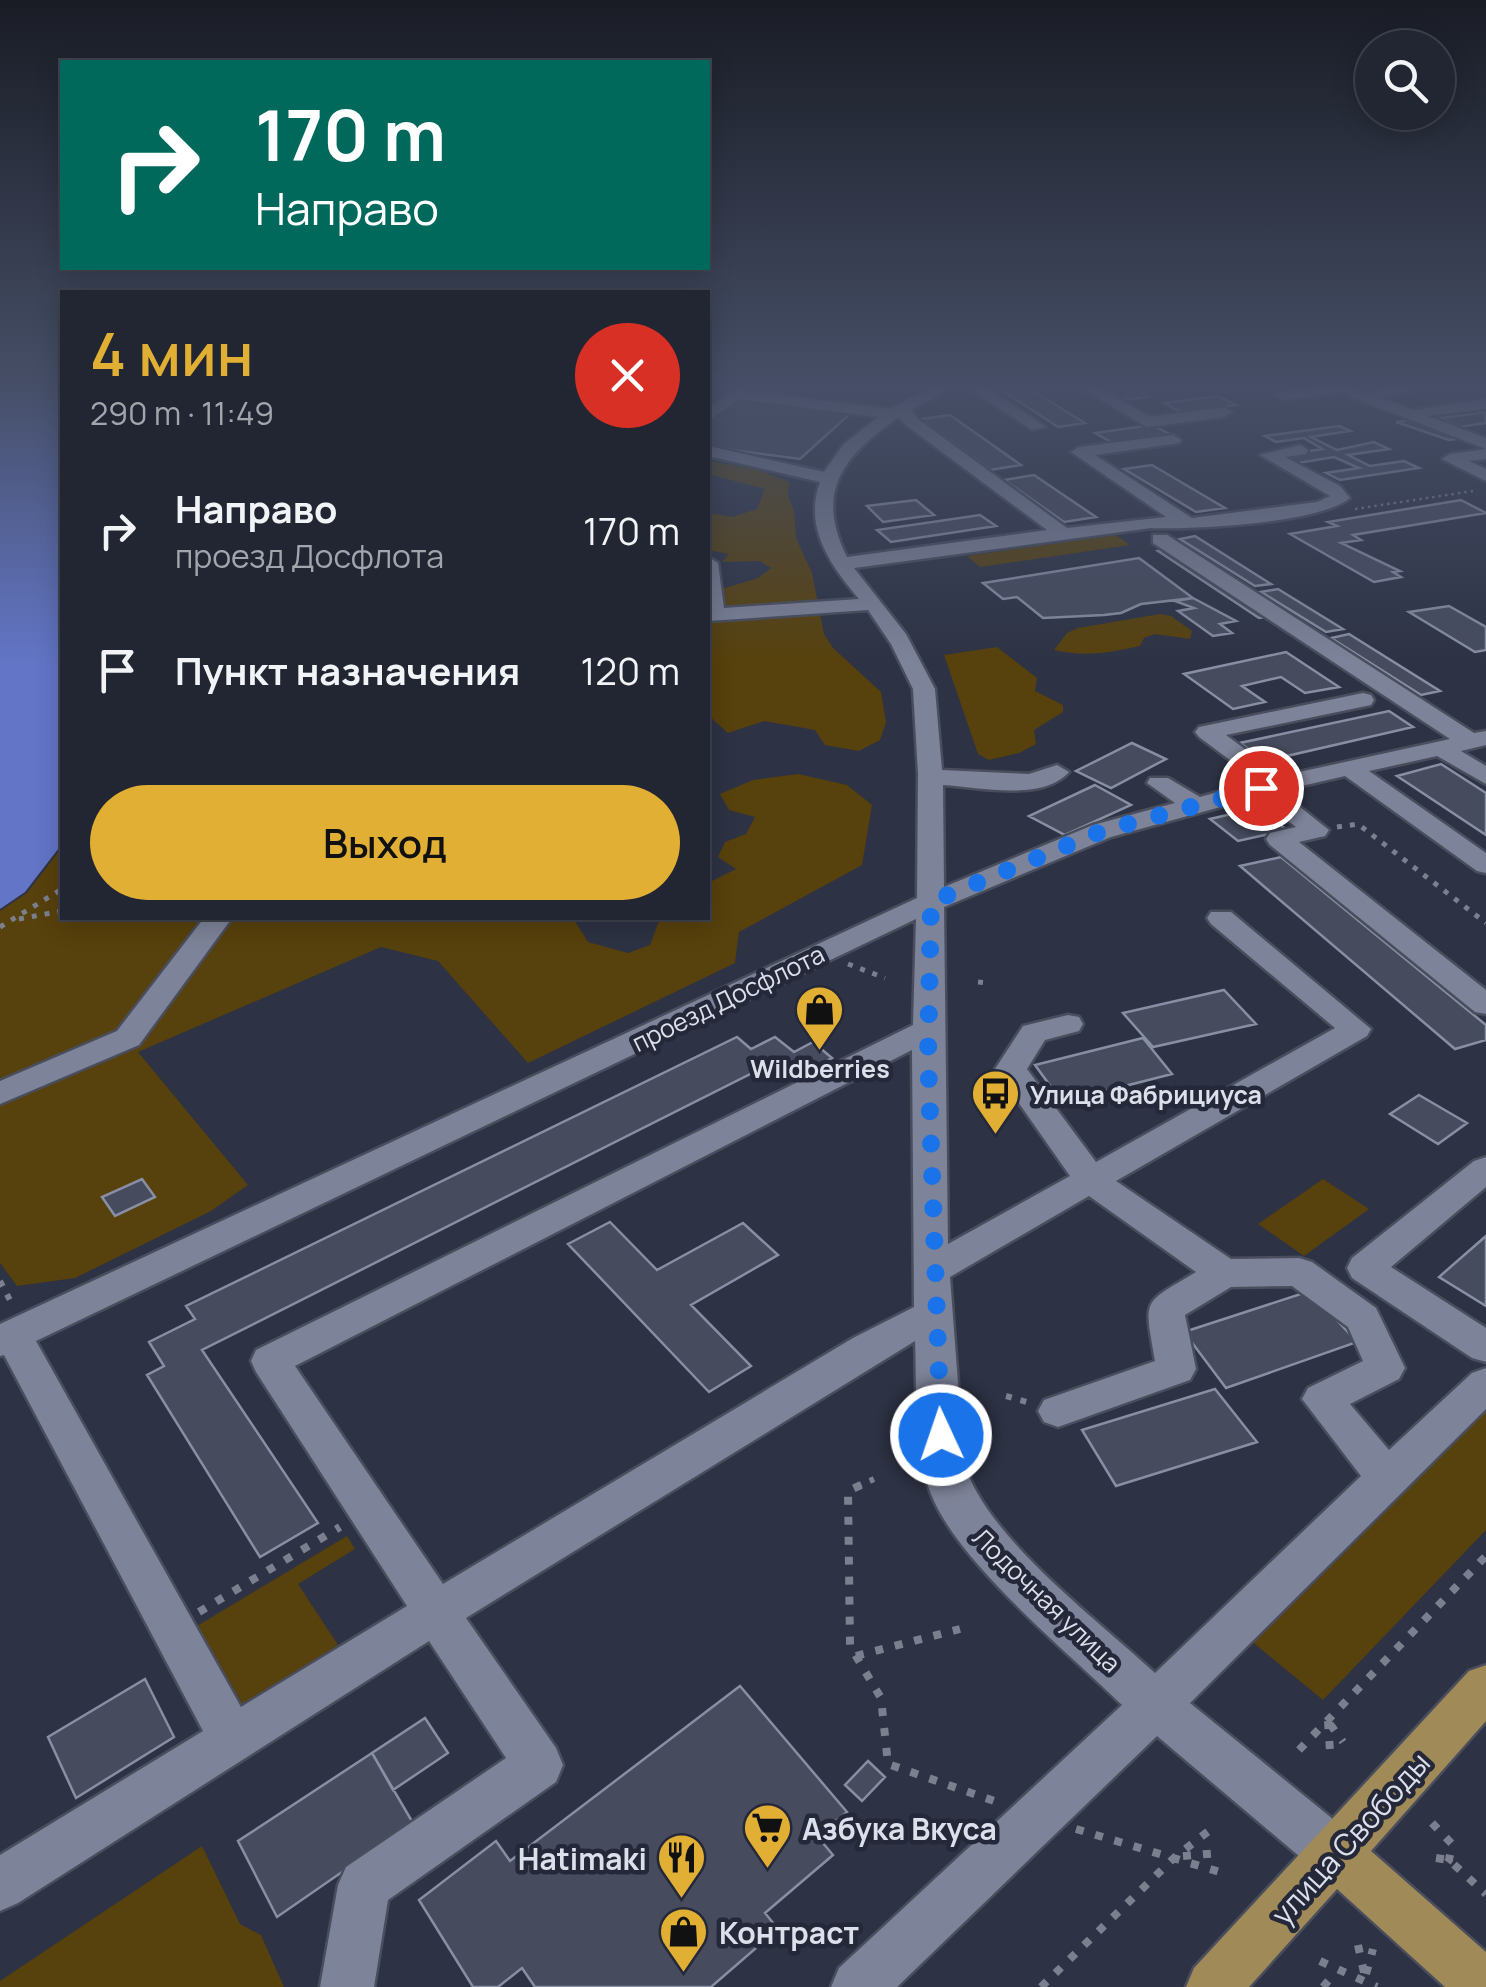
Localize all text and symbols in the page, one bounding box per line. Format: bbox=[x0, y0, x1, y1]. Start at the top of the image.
map controls bbox=[1355, 30, 1455, 130]
button: search bbox=[1355, 30, 1455, 130]
text: 170 m bbox=[255, 86, 446, 182]
icon: right bbox=[90, 100, 220, 230]
text: Направо bbox=[255, 177, 439, 239]
text: 4 мин bbox=[90, 312, 253, 394]
button: close bbox=[575, 323, 680, 428]
text: 290 m · 11:49 bbox=[90, 391, 274, 435]
text: Направо bbox=[175, 482, 337, 534]
icon: right bbox=[90, 503, 145, 558]
text: 170 m bbox=[583, 504, 680, 556]
text: проезд Досфлота bbox=[175, 534, 444, 578]
icon: arrive bbox=[90, 643, 145, 698]
text: Пункт назначения bbox=[175, 644, 520, 696]
text: 120 m bbox=[581, 644, 680, 696]
pin bbox=[1219, 746, 1304, 831]
icon: arrive bbox=[1234, 761, 1289, 816]
button: Выход bbox=[90, 785, 680, 900]
street label: проезд Досфлота bbox=[626, 936, 830, 1060]
shop icon: Wildberries bbox=[794, 984, 846, 1052]
place label: Wildberries bbox=[750, 1051, 890, 1086]
bus stop icon: Улица Фабрициуса bbox=[969, 1068, 1021, 1136]
place label: Улица Фабрициуса bbox=[1030, 1077, 1262, 1112]
position arrow bbox=[889, 1383, 993, 1487]
street label: Лодочная улица bbox=[965, 1520, 1129, 1680]
street label: улица Свободы bbox=[1261, 1743, 1439, 1933]
supermarket icon: Азбука Вкуса bbox=[741, 1802, 793, 1870]
place label: Азбука Вкуса bbox=[802, 1808, 997, 1849]
restaurant icon: Hatimaki bbox=[656, 1832, 708, 1900]
place label: Hatimaki bbox=[518, 1838, 647, 1879]
shop icon: Контраст bbox=[658, 1906, 710, 1974]
place label: Контраст bbox=[719, 1912, 859, 1953]

